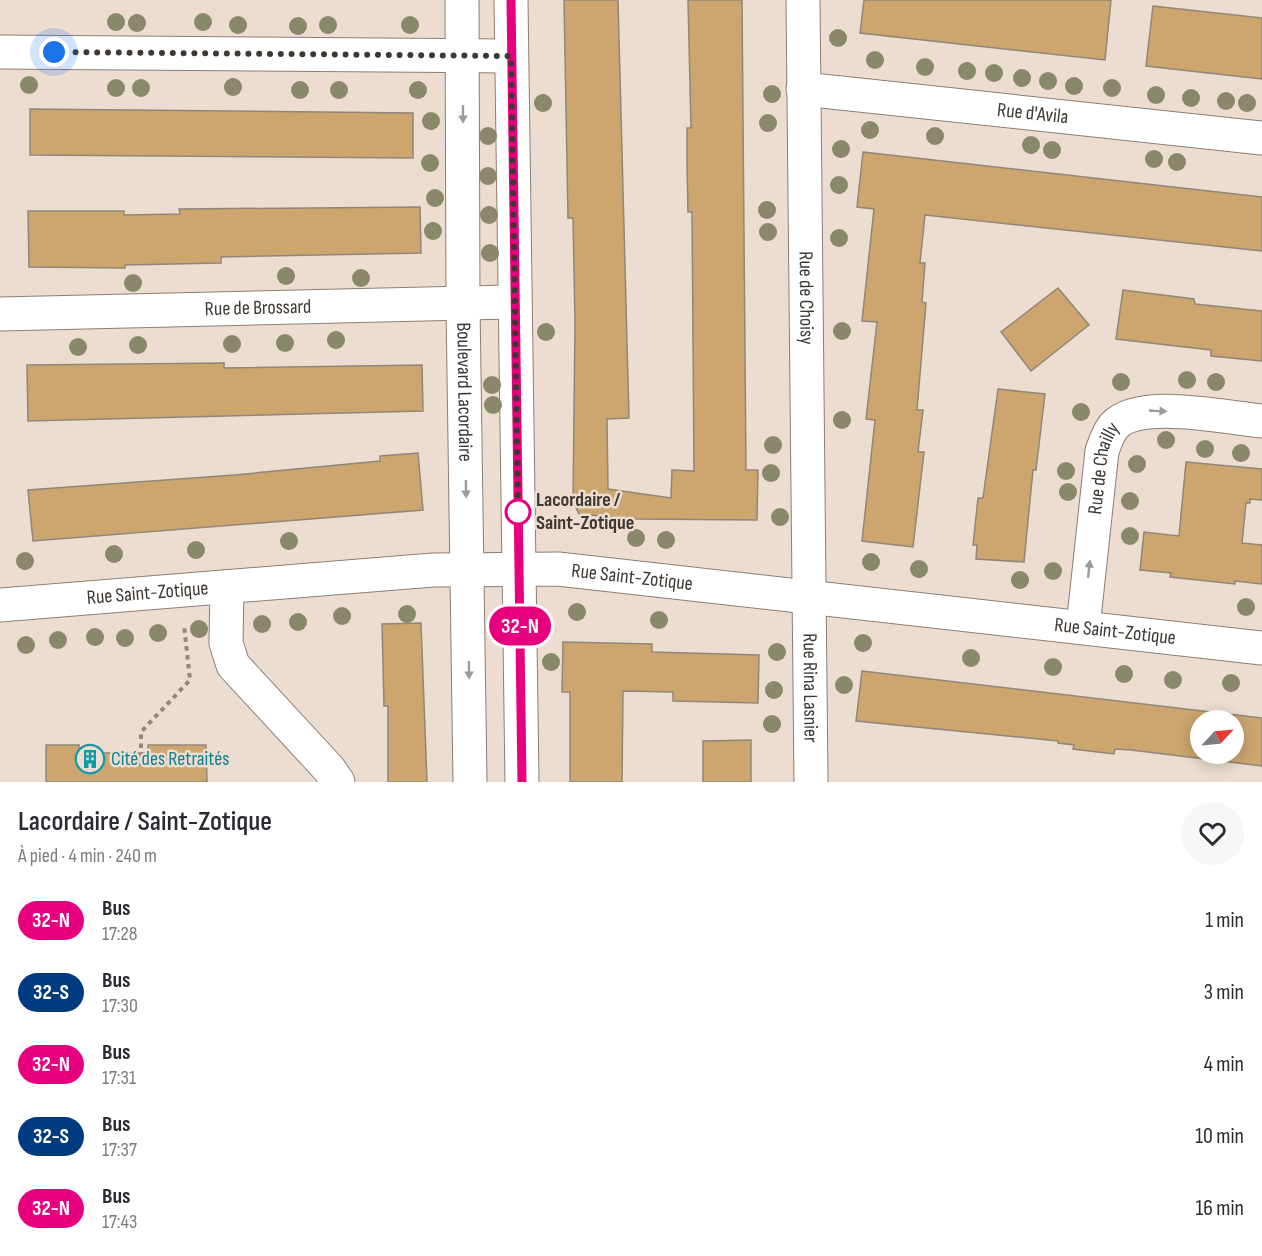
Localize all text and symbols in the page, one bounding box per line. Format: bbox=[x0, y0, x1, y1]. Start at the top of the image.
your location bbox=[39, 37, 69, 67]
street label: Rue d'Avila bbox=[996, 98, 1070, 129]
one-way arrow bbox=[458, 105, 468, 124]
street label: Rue de Choisy bbox=[794, 251, 819, 345]
street label: Rue de Brossard bbox=[204, 295, 312, 321]
street label: Boulevard Lacordaire bbox=[451, 322, 477, 462]
one-way arrow bbox=[1149, 406, 1168, 415]
street label: Rue de Chailly bbox=[1083, 417, 1125, 516]
one-way arrow bbox=[461, 480, 471, 499]
place label: Lacordaire / Saint-Zotique bbox=[536, 488, 634, 535]
marker: Lacordaire / Saint-Zotique bbox=[505, 499, 531, 525]
street label: Rue Saint-Zotique bbox=[570, 559, 694, 596]
one-way arrow bbox=[1085, 560, 1094, 579]
street label: Rue Saint-Zotique bbox=[86, 576, 209, 610]
line badge: 32-N bbox=[478, 606, 562, 646]
street label: Rue Saint-Zotique bbox=[1053, 613, 1177, 650]
text: 32-N bbox=[501, 614, 539, 639]
street label: Rue Rina Lasnier bbox=[797, 633, 823, 743]
one-way arrow bbox=[464, 661, 473, 680]
north arrow bbox=[1190, 710, 1244, 764]
map controls bbox=[1190, 710, 1244, 764]
building icon: Cité des Retraités bbox=[74, 743, 106, 775]
place label: Cité des Retraités bbox=[111, 747, 229, 771]
button: heart bbox=[1181, 802, 1244, 865]
text: Lacordaire / Saint-Zotique bbox=[18, 805, 272, 838]
text: À pied · 4 min · 240 m bbox=[18, 844, 157, 868]
text: Bus bbox=[102, 895, 131, 922]
text: 1 min bbox=[1205, 907, 1244, 934]
text: 32-N bbox=[32, 908, 70, 933]
text: 17:28 bbox=[102, 922, 138, 946]
text: Bus bbox=[102, 967, 131, 994]
text: 3 min bbox=[1204, 979, 1244, 1006]
text: 32-S bbox=[33, 980, 69, 1005]
text: 17:30 bbox=[102, 994, 138, 1018]
text: Bus bbox=[102, 1039, 131, 1066]
text: 4 min bbox=[1204, 1051, 1244, 1078]
text: 32-N bbox=[32, 1052, 70, 1077]
text: 17:31 bbox=[102, 1066, 136, 1090]
text: Bus bbox=[102, 1111, 131, 1138]
text: 10 min bbox=[1195, 1123, 1244, 1150]
text: 32-S bbox=[33, 1124, 69, 1149]
text: 17:37 bbox=[102, 1138, 137, 1162]
text: Bus bbox=[102, 1183, 131, 1210]
text: 16 min bbox=[1196, 1195, 1244, 1222]
text: 32-N bbox=[32, 1196, 70, 1221]
text: 17:43 bbox=[102, 1210, 137, 1234]

